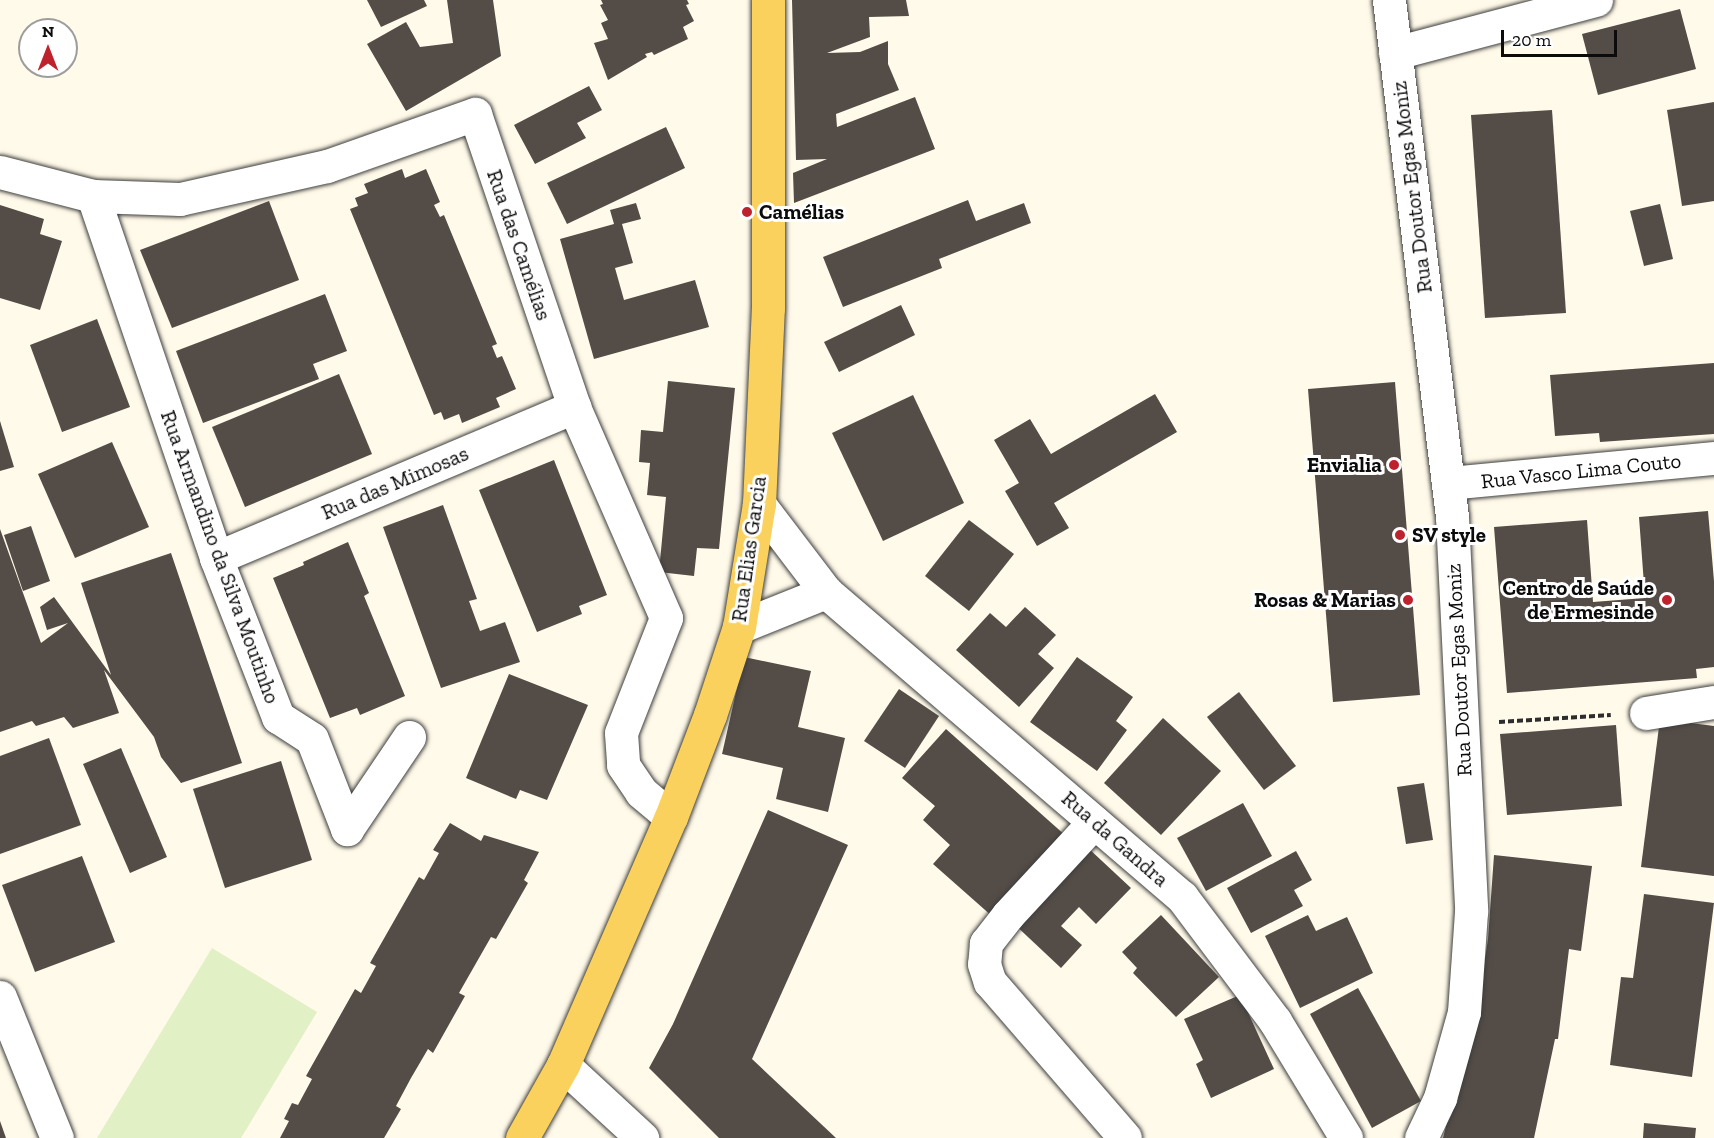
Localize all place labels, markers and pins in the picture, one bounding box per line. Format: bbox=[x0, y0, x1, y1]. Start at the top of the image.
place label: Camélias bbox=[759, 199, 844, 225]
marker: Camélias bbox=[740, 205, 754, 219]
place label: Envialia bbox=[1307, 452, 1382, 478]
marker: Envialia bbox=[1387, 458, 1401, 472]
place label: SV style bbox=[1412, 522, 1487, 548]
marker: SV style bbox=[1393, 528, 1407, 542]
place label: Centro de Saúde de Ermesinde bbox=[1503, 575, 1654, 625]
place label: Rosas & Marias bbox=[1254, 587, 1396, 613]
marker: Centro de Saúde de Ermesinde bbox=[1658, 591, 1676, 609]
marker: Rosas & Marias bbox=[1401, 593, 1415, 607]

